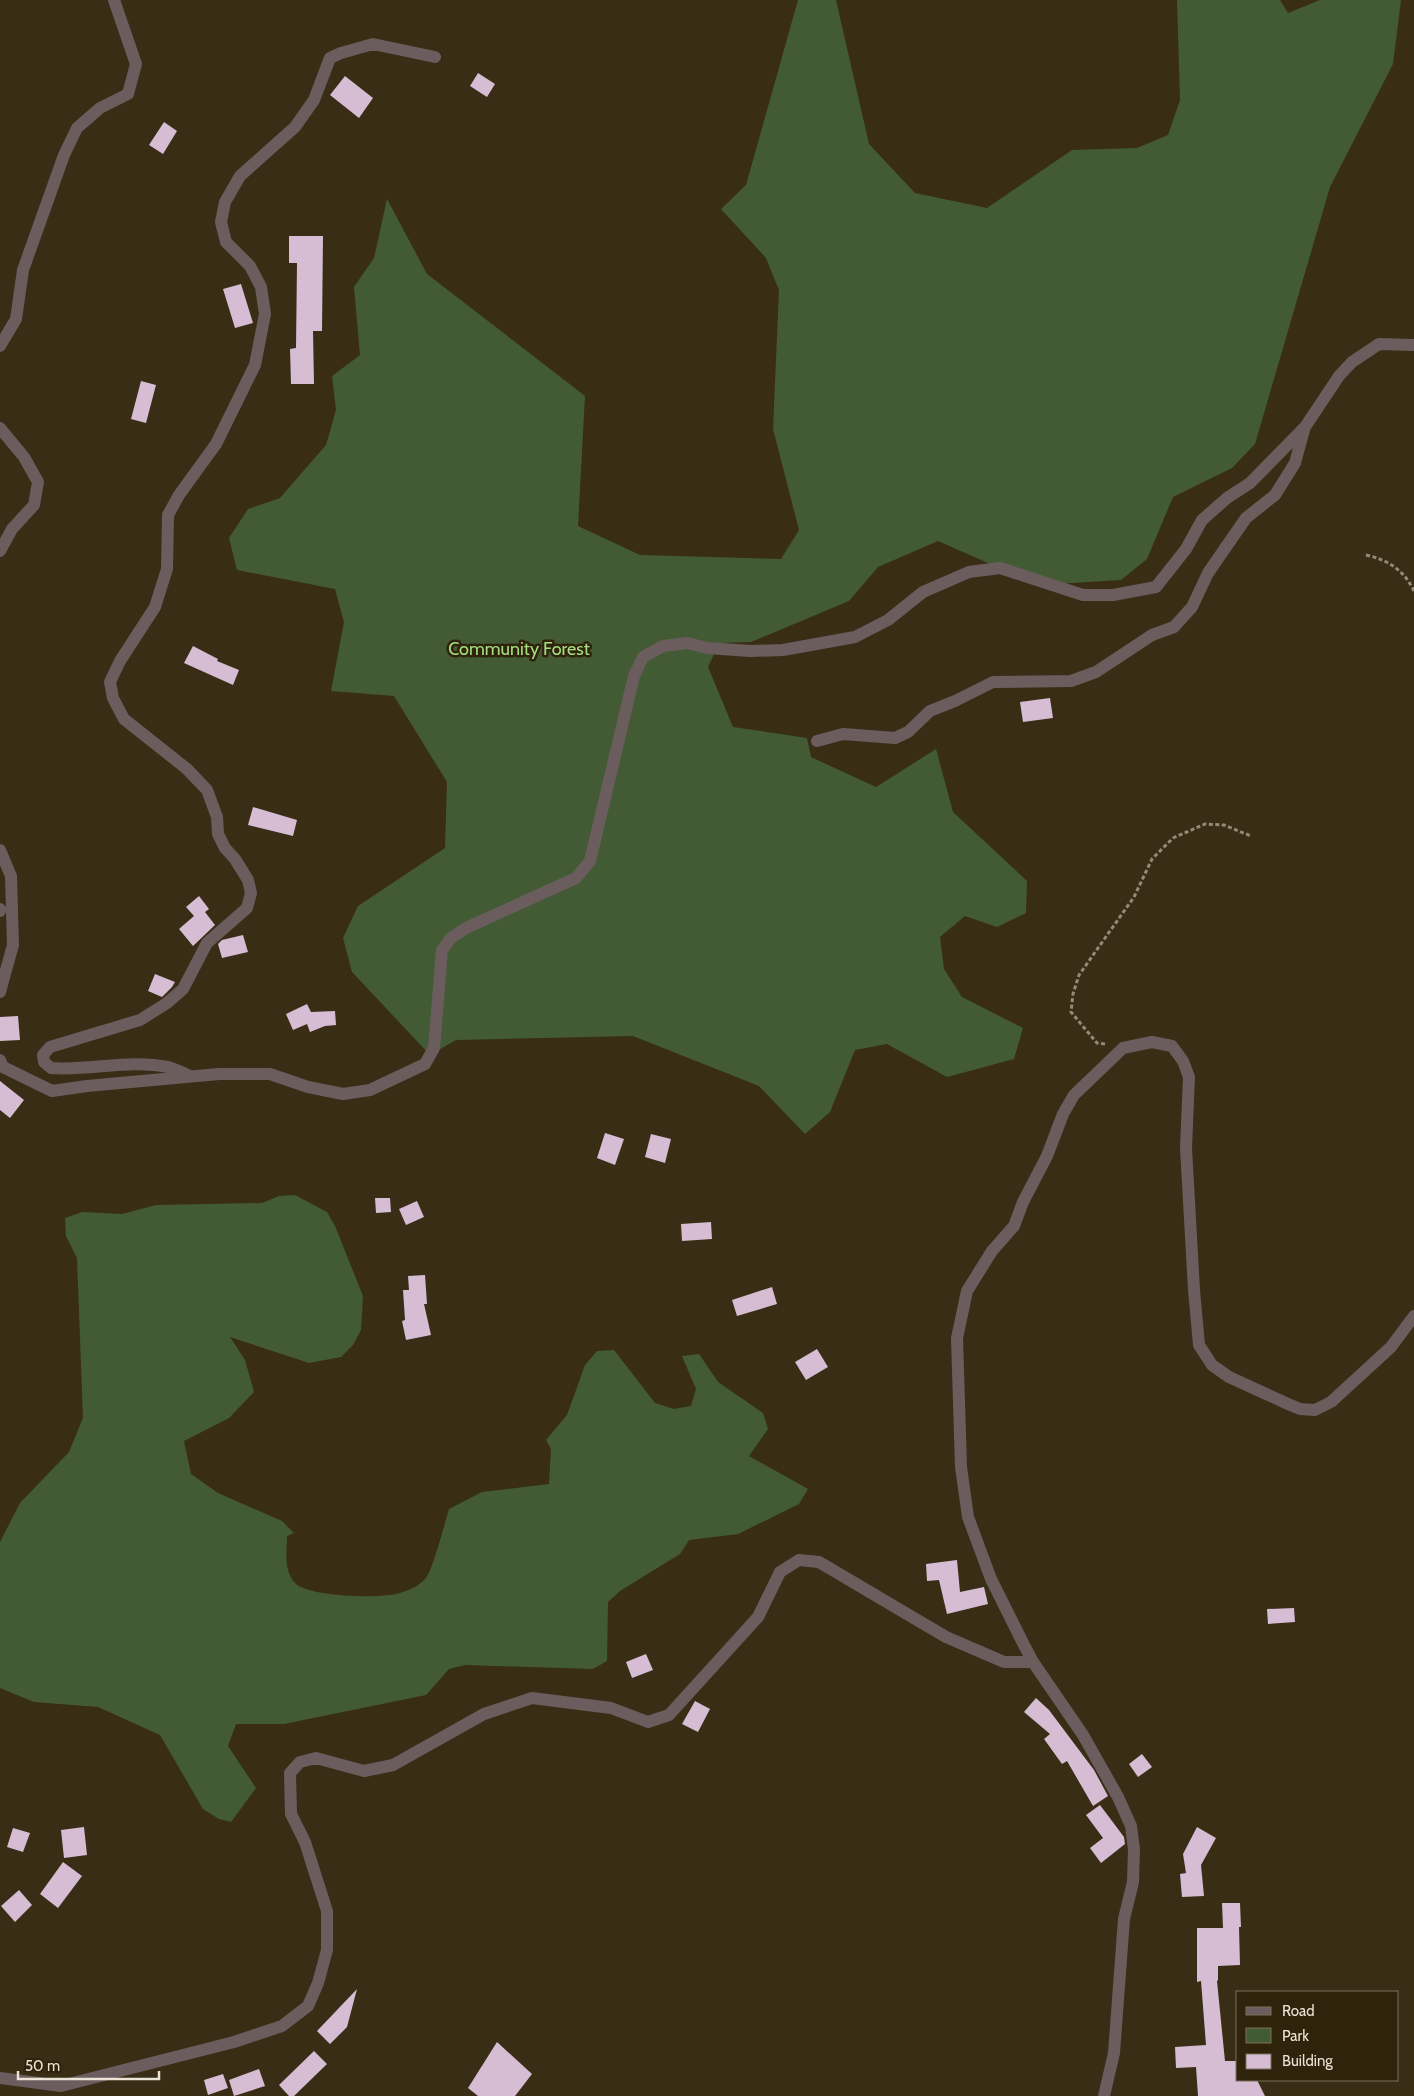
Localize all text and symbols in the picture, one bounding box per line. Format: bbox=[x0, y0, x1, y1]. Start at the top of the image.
park label: Community Forest bbox=[448, 638, 590, 660]
legend bbox=[1236, 1991, 1399, 2081]
text: Road bbox=[1282, 2002, 1315, 2020]
text: Park bbox=[1282, 2027, 1309, 2045]
scale bar bbox=[18, 2048, 159, 2080]
text: Building bbox=[1282, 2052, 1333, 2070]
text: 50 m bbox=[25, 2057, 60, 2075]

